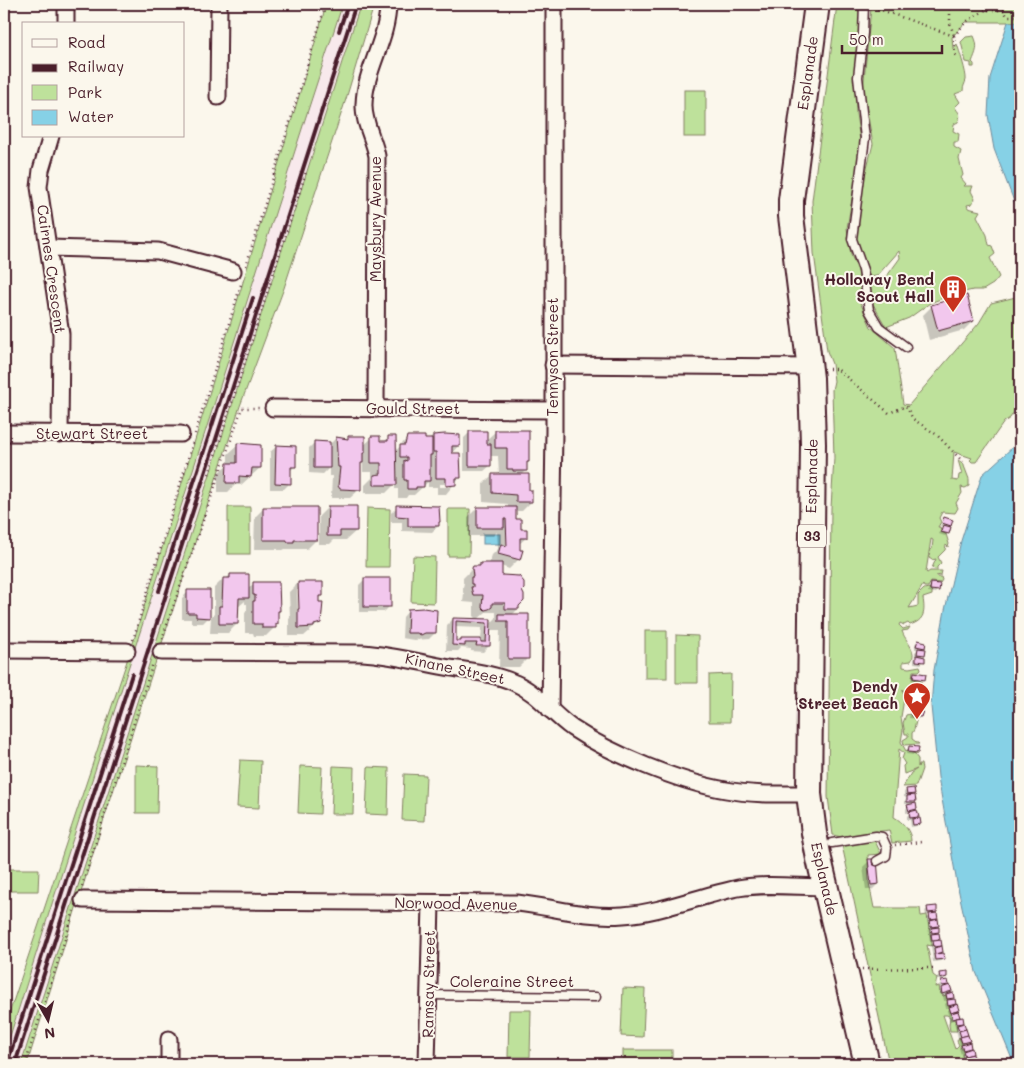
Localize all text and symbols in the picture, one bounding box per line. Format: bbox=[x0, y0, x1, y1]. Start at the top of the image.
legend bbox=[22, 22, 185, 138]
scale bar bbox=[842, 22, 942, 54]
text: 50 m bbox=[849, 29, 884, 49]
text: Road bbox=[68, 32, 105, 52]
street label: Esplanade bbox=[792, 34, 822, 111]
text: Railway bbox=[68, 56, 124, 76]
text: Park bbox=[68, 82, 102, 102]
text: Water bbox=[68, 106, 114, 126]
street label: Maysbury Avenue bbox=[365, 156, 385, 282]
street label: Cairnes Crescent bbox=[33, 203, 71, 334]
place label: Holloway Bend Scout Hall bbox=[824, 269, 934, 306]
building icon: Holloway Bend Scout Hall bbox=[938, 274, 968, 313]
street label: Tennyson Street bbox=[542, 297, 562, 417]
street label: Gould Street bbox=[366, 398, 460, 418]
street label: Stewart Street bbox=[36, 423, 148, 443]
street label: Esplanade bbox=[800, 438, 822, 514]
road number: 33 bbox=[798, 524, 826, 548]
street label: Kinane Street bbox=[403, 648, 507, 688]
place label: Dendy Street Beach bbox=[798, 676, 898, 713]
place icon: Dendy Street Beach bbox=[902, 681, 932, 720]
street label: Esplanade bbox=[807, 840, 843, 917]
street label: Norwood Avenue bbox=[394, 892, 518, 914]
street label: Ramsay Street bbox=[417, 930, 439, 1038]
street label: Coleraine Street bbox=[450, 971, 574, 991]
north arrow bbox=[22, 996, 72, 1046]
text: N bbox=[43, 1023, 56, 1044]

